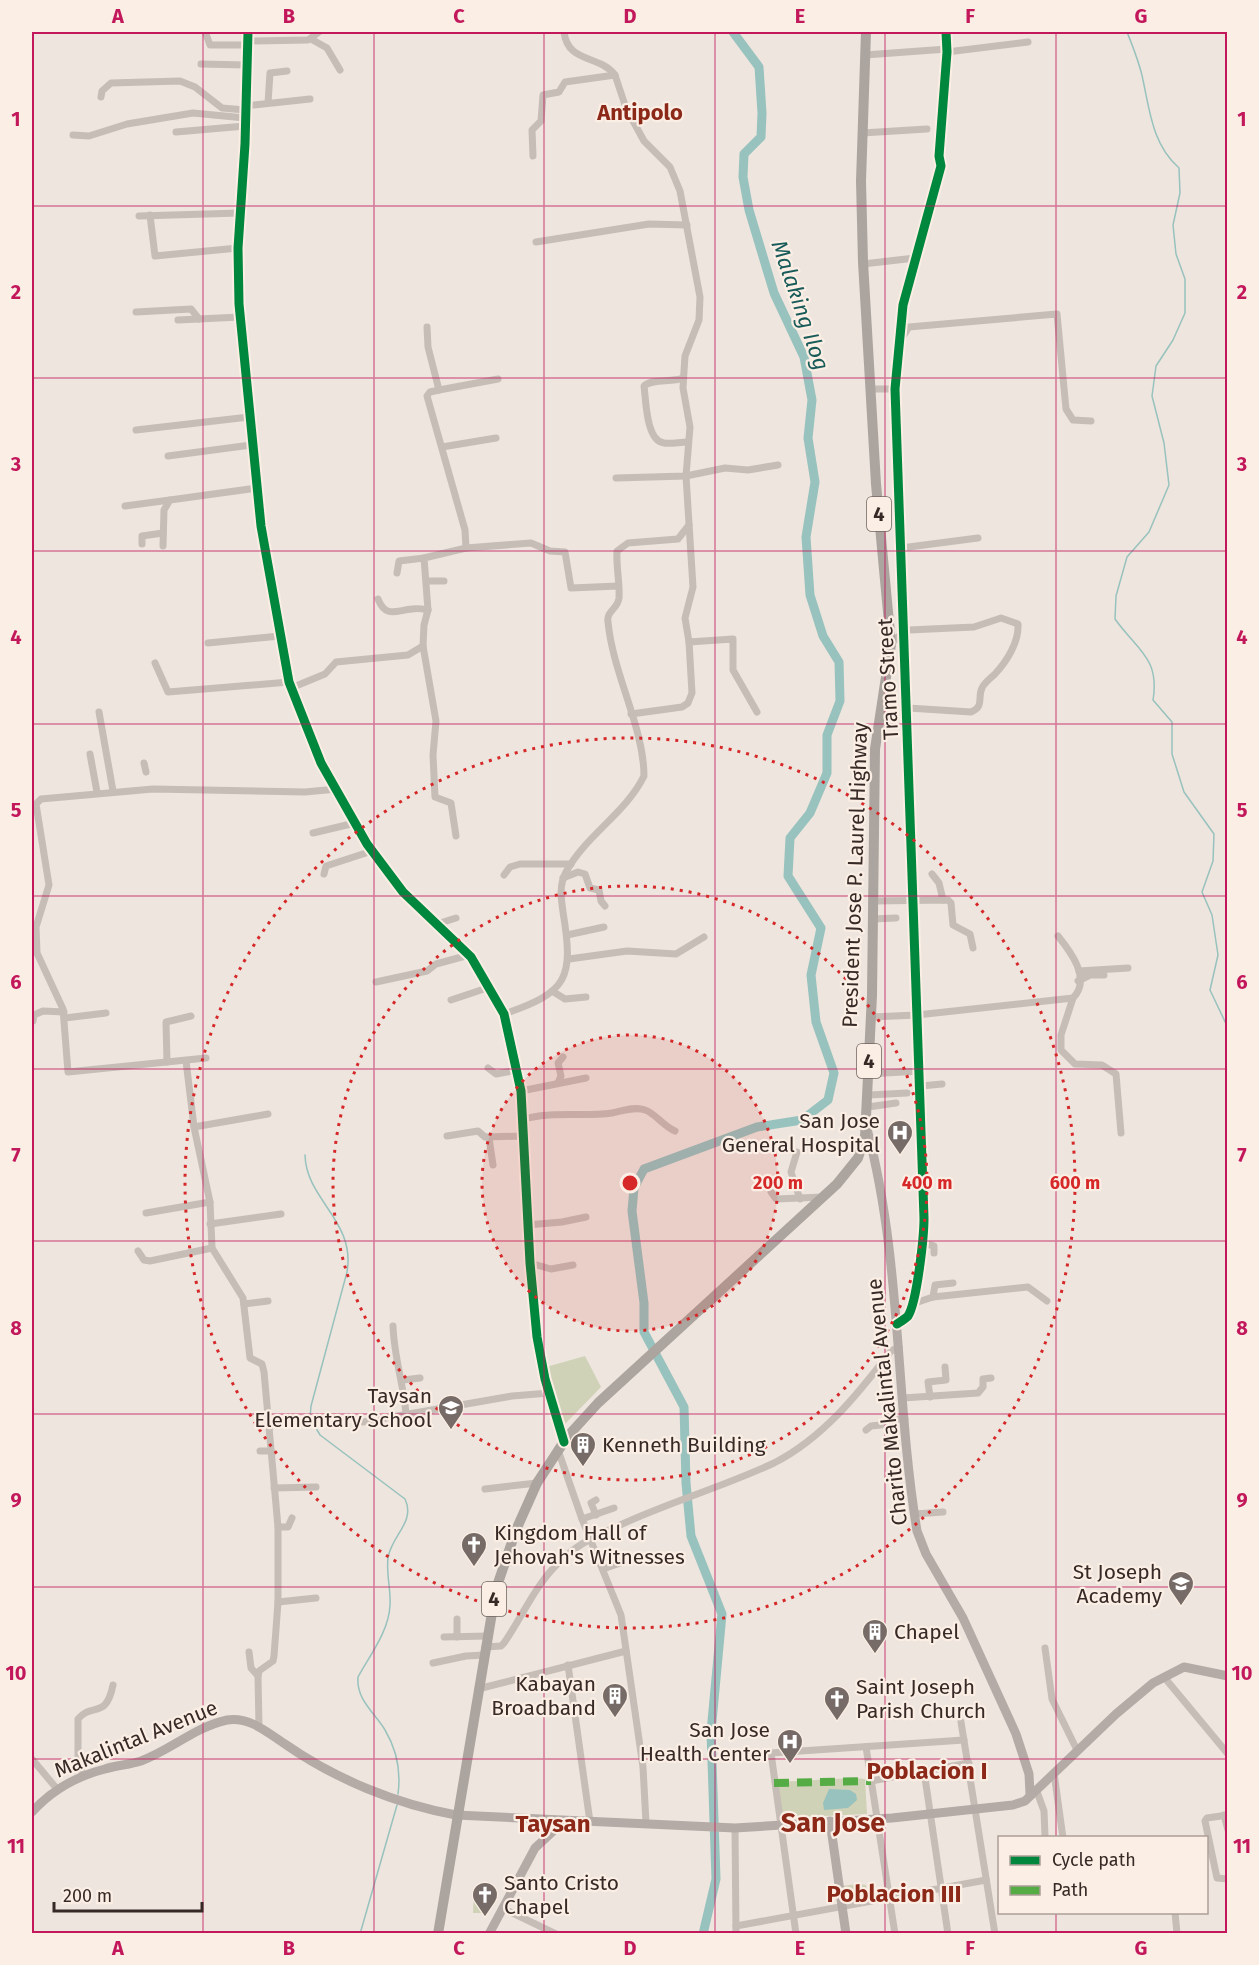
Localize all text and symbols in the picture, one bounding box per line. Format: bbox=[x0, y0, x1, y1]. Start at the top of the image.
text: A bbox=[111, 4, 125, 28]
text: B bbox=[283, 4, 295, 28]
text: C bbox=[453, 4, 465, 28]
text: D bbox=[623, 4, 637, 28]
text: E bbox=[795, 4, 805, 28]
text: F bbox=[965, 4, 975, 28]
text: G bbox=[1135, 4, 1147, 28]
district label: Antipolo bbox=[596, 99, 683, 126]
text: 1 bbox=[11, 107, 21, 131]
text: 1 bbox=[1237, 107, 1247, 131]
water label: Malaking Ilog bbox=[766, 237, 835, 374]
text: 2 bbox=[11, 280, 21, 304]
text: 2 bbox=[1237, 280, 1247, 304]
text: 3 bbox=[10, 452, 21, 476]
text: 3 bbox=[1236, 452, 1247, 476]
road number: 4 bbox=[867, 497, 891, 531]
street label: Tramo Street bbox=[872, 617, 904, 741]
text: 4 bbox=[10, 625, 22, 649]
text: 4 bbox=[1236, 625, 1248, 649]
street label: President Jose P. Laurel Highway bbox=[837, 721, 873, 1028]
text: 5 bbox=[11, 798, 22, 822]
text: 5 bbox=[1237, 798, 1248, 822]
text: 6 bbox=[10, 970, 22, 994]
text: 6 bbox=[1236, 970, 1248, 994]
road number: 4 bbox=[857, 1044, 881, 1078]
place label: San Jose General Hospital bbox=[722, 1108, 880, 1158]
hospital icon: San Jose General Hospital bbox=[885, 1118, 915, 1156]
text: 7 bbox=[11, 1143, 21, 1167]
text: 7 bbox=[1237, 1143, 1247, 1167]
text: 200 m bbox=[753, 1172, 803, 1194]
text: 400 m bbox=[902, 1172, 952, 1194]
text: 600 m bbox=[1050, 1172, 1100, 1194]
centre of rings bbox=[620, 1173, 640, 1193]
street label: Charito Makalintal Avenue bbox=[861, 1277, 913, 1527]
text: 8 bbox=[10, 1316, 22, 1340]
text: 8 bbox=[1236, 1316, 1248, 1340]
place label: Taysan Elementary School bbox=[254, 1383, 432, 1433]
school or university icon: Taysan Elementary School bbox=[436, 1393, 466, 1431]
building icon: Kenneth Building bbox=[568, 1430, 598, 1468]
place label: Kenneth Building bbox=[602, 1432, 766, 1458]
text: 9 bbox=[10, 1488, 22, 1512]
text: 9 bbox=[1236, 1488, 1248, 1512]
place label: Kingdom Hall of Jehovah's Witnesses bbox=[494, 1520, 685, 1570]
church icon: Kingdom Hall of Jehovah's Witnesses bbox=[459, 1530, 489, 1568]
place label: St Joseph Academy bbox=[1073, 1559, 1163, 1609]
school or university icon: St Joseph Academy bbox=[1166, 1569, 1196, 1607]
road number: 4 bbox=[482, 1582, 506, 1616]
building icon: Chapel bbox=[860, 1617, 890, 1655]
place label: Chapel bbox=[894, 1619, 959, 1645]
text: 10 bbox=[6, 1661, 26, 1685]
text: 10 bbox=[1232, 1661, 1252, 1685]
place label: Kabayan Broadband bbox=[491, 1671, 596, 1721]
place label: Saint Joseph Parish Church bbox=[856, 1674, 986, 1724]
building icon: Kabayan Broadband bbox=[600, 1681, 630, 1719]
church icon: Saint Joseph Parish Church bbox=[822, 1684, 852, 1722]
street label: Makalintal Avenue bbox=[51, 1694, 221, 1784]
place label: San Jose Health Center bbox=[640, 1717, 770, 1767]
hospital icon: San Jose Health Center bbox=[775, 1727, 805, 1765]
district label: Poblacion I bbox=[866, 1757, 988, 1785]
district label: San Jose bbox=[781, 1807, 885, 1839]
district label: Taysan bbox=[515, 1810, 591, 1838]
text: 11 bbox=[7, 1834, 25, 1858]
text: 11 bbox=[1233, 1834, 1251, 1858]
legend bbox=[998, 1836, 1208, 1914]
text: Cycle path bbox=[1052, 1849, 1136, 1871]
place label: Santo Cristo Chapel bbox=[504, 1870, 619, 1920]
scale bar bbox=[54, 1875, 202, 1913]
text: Path bbox=[1052, 1879, 1088, 1901]
church icon: Santo Cristo Chapel bbox=[470, 1880, 500, 1918]
district label: Poblacion III bbox=[826, 1880, 962, 1908]
text: 200 m bbox=[63, 1885, 112, 1907]
text: A bbox=[111, 1936, 125, 1960]
text: B bbox=[283, 1936, 295, 1960]
text: C bbox=[453, 1936, 465, 1960]
text: D bbox=[623, 1936, 637, 1960]
text: E bbox=[795, 1936, 805, 1960]
text: F bbox=[965, 1936, 975, 1960]
text: G bbox=[1135, 1936, 1147, 1960]

